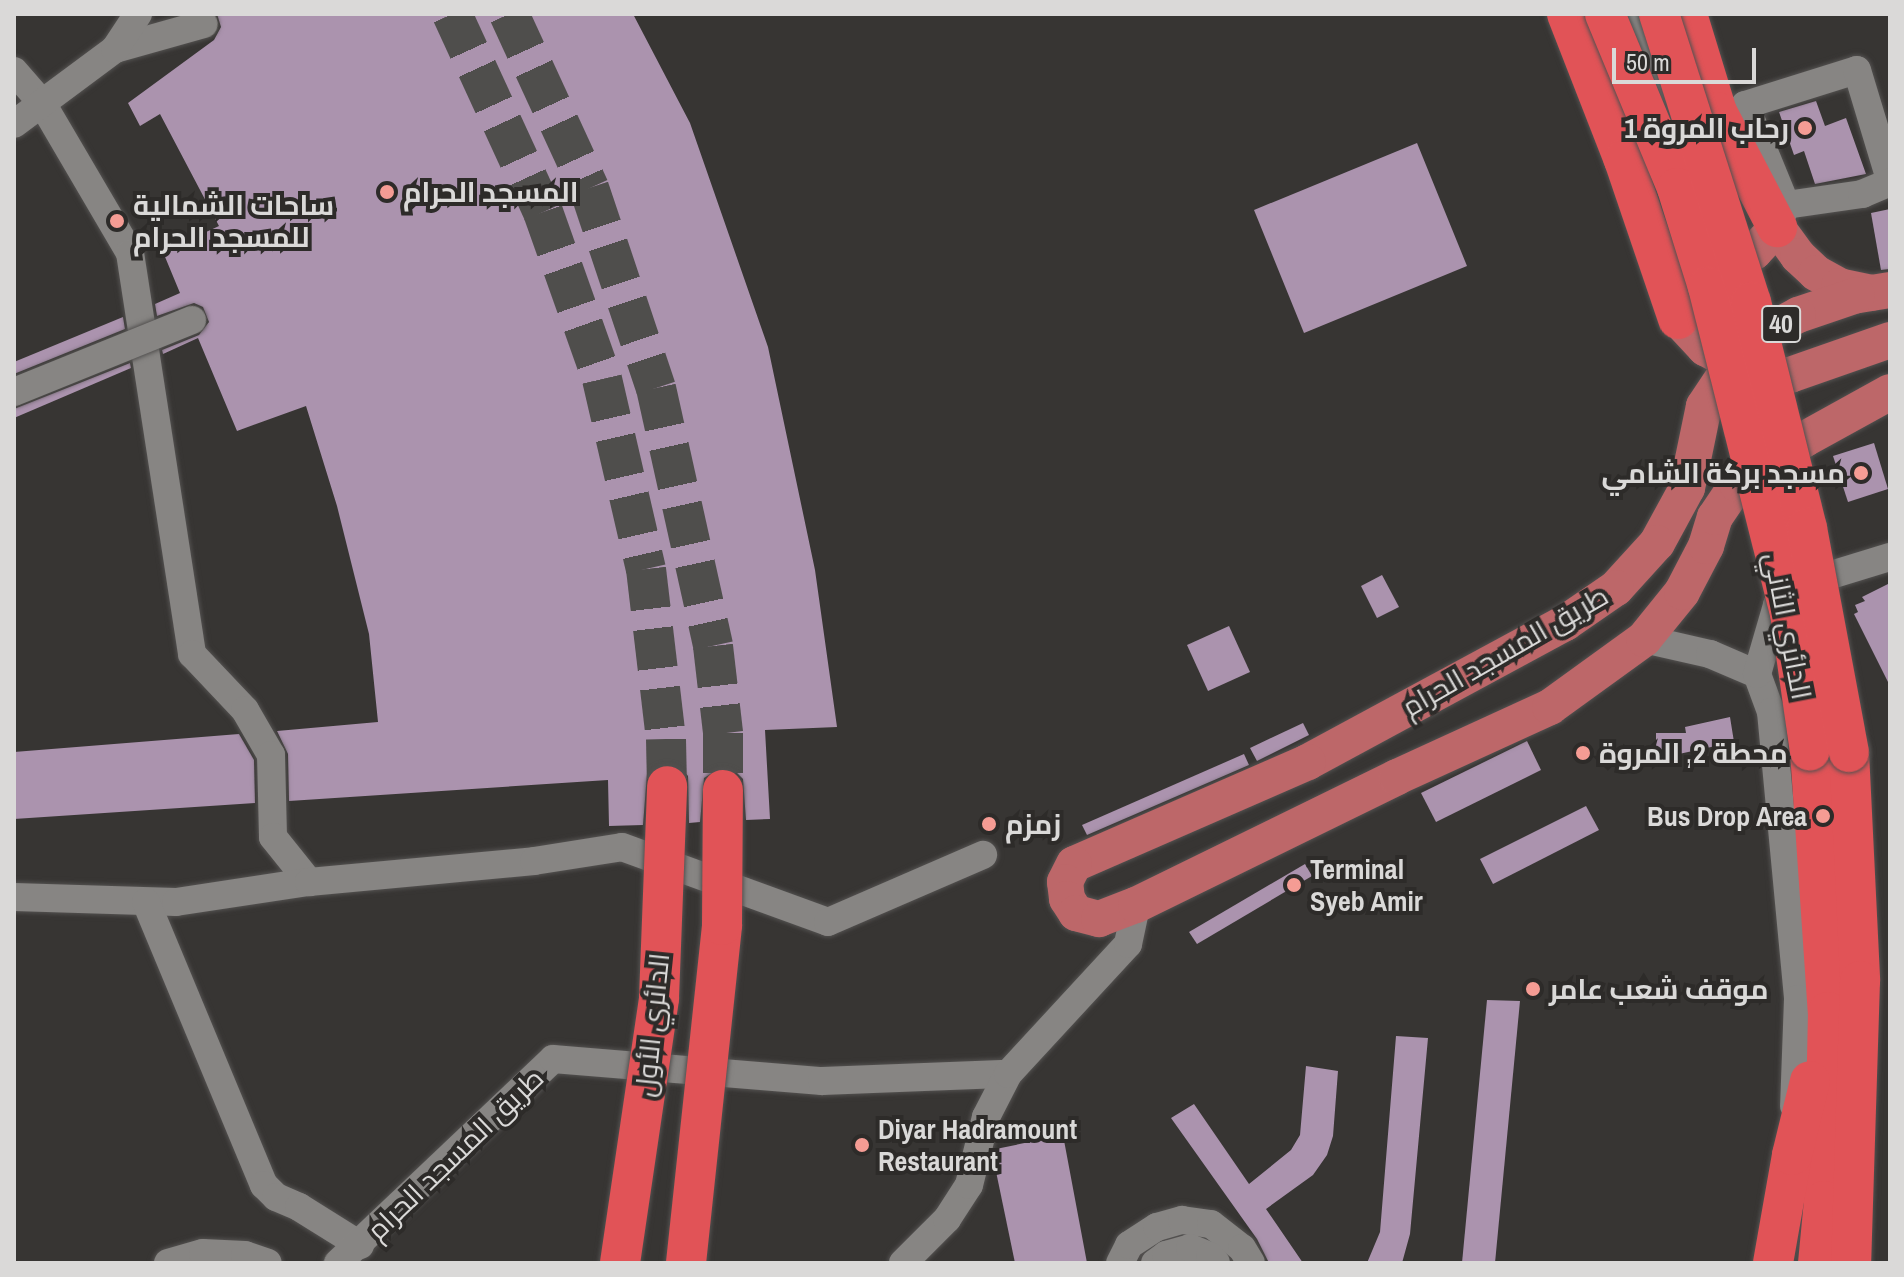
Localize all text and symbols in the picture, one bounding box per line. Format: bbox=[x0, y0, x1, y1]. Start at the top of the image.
scale bar bbox=[1616, 32, 1760, 82]
text: 50 m bbox=[1626, 46, 1670, 78]
place label: رحاب المروة 1 bbox=[1624, 111, 1789, 145]
marker: رحاب المروة 1 bbox=[1796, 119, 1814, 137]
place label: المسجد الحرام bbox=[403, 175, 579, 209]
marker: المسجد الحرام bbox=[378, 183, 396, 201]
place label: ساحات الشمالية للمسجد الحرام bbox=[133, 188, 334, 254]
marker: ساحات الشمالية للمسجد الحرام bbox=[108, 212, 126, 230]
road number: 40 bbox=[1761, 302, 1801, 346]
place label: مسجد بركة الشامي bbox=[1601, 456, 1845, 490]
marker: مسجد بركة الشامي bbox=[1852, 464, 1870, 482]
street label: الدائري الثاني bbox=[1757, 550, 1819, 702]
street label: طريق المسجد الحرام bbox=[1396, 578, 1614, 724]
place label: محطة 2, المروة bbox=[1599, 736, 1788, 770]
marker: محطة 2, المروة bbox=[1574, 744, 1592, 762]
place label: Bus Drop Area bbox=[1646, 799, 1807, 833]
place label: زمزم bbox=[1005, 807, 1061, 841]
marker: Bus Drop Area bbox=[1814, 807, 1832, 825]
marker: زمزم bbox=[980, 815, 998, 833]
place label: Terminal Syeb Amir bbox=[1310, 852, 1424, 918]
marker: Terminal Syeb Amir bbox=[1285, 876, 1303, 894]
street label: الدائري الأول bbox=[628, 951, 676, 1099]
place label: موقف شعب عامر bbox=[1549, 972, 1768, 1006]
marker: موقف شعب عامر bbox=[1524, 980, 1542, 998]
street label: طريق المسجد الحرام bbox=[360, 1061, 550, 1247]
place label: Diyar Hadramount Restaurant bbox=[878, 1112, 1077, 1178]
marker: Diyar Hadramount Restaurant bbox=[853, 1136, 871, 1154]

